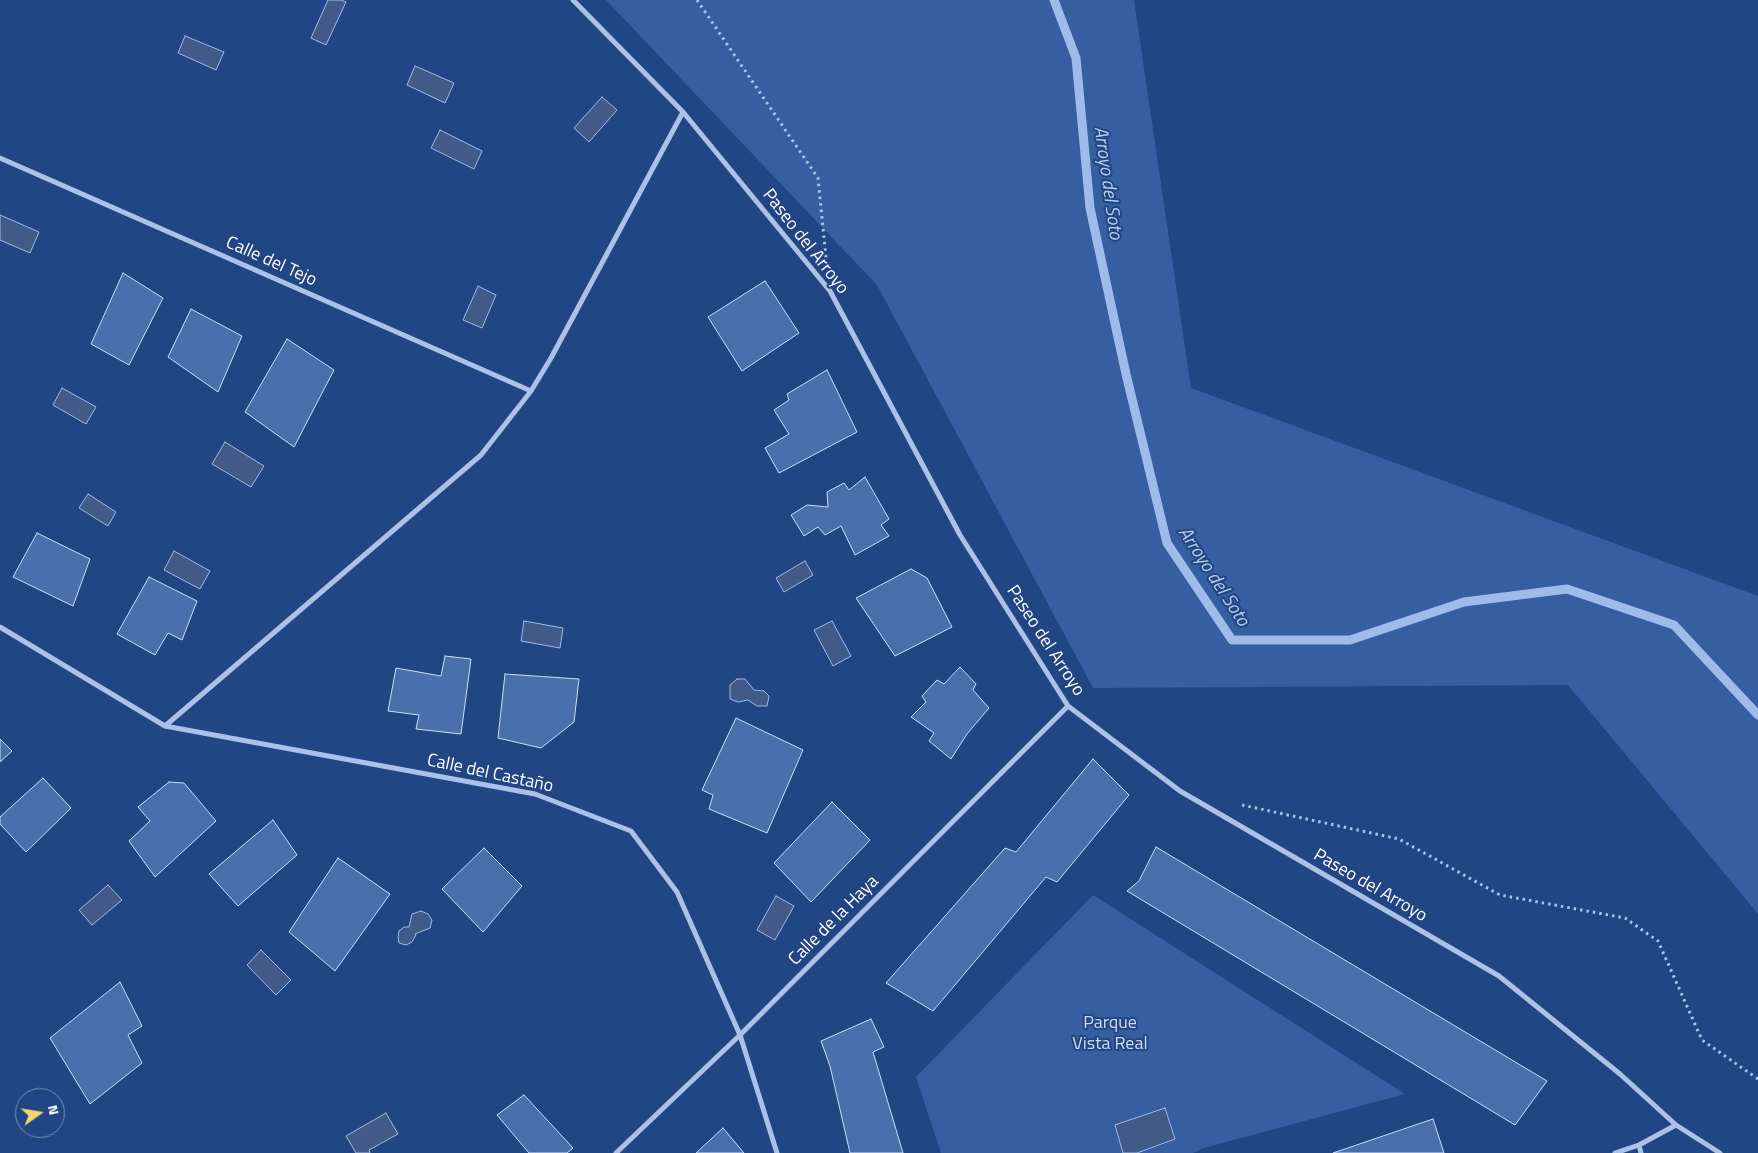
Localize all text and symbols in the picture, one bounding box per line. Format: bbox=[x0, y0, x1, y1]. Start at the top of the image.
water label: Arroyo del Soto bbox=[1088, 125, 1126, 241]
street label: Paseo del Arroyo bbox=[757, 185, 853, 299]
street label: Calle del Tejo bbox=[222, 232, 320, 292]
water label: Arroyo del Soto bbox=[1172, 523, 1254, 631]
street label: Paseo del Arroyo bbox=[1001, 582, 1089, 700]
street label: Calle del Castaño bbox=[425, 750, 555, 798]
street label: Paseo del Arroyo bbox=[1309, 845, 1431, 927]
street label: Calle de la Haya bbox=[784, 871, 884, 971]
park label: Parque Vista Real bbox=[1072, 1013, 1148, 1056]
north arrow bbox=[15, 1088, 65, 1138]
text: N bbox=[43, 1103, 65, 1117]

